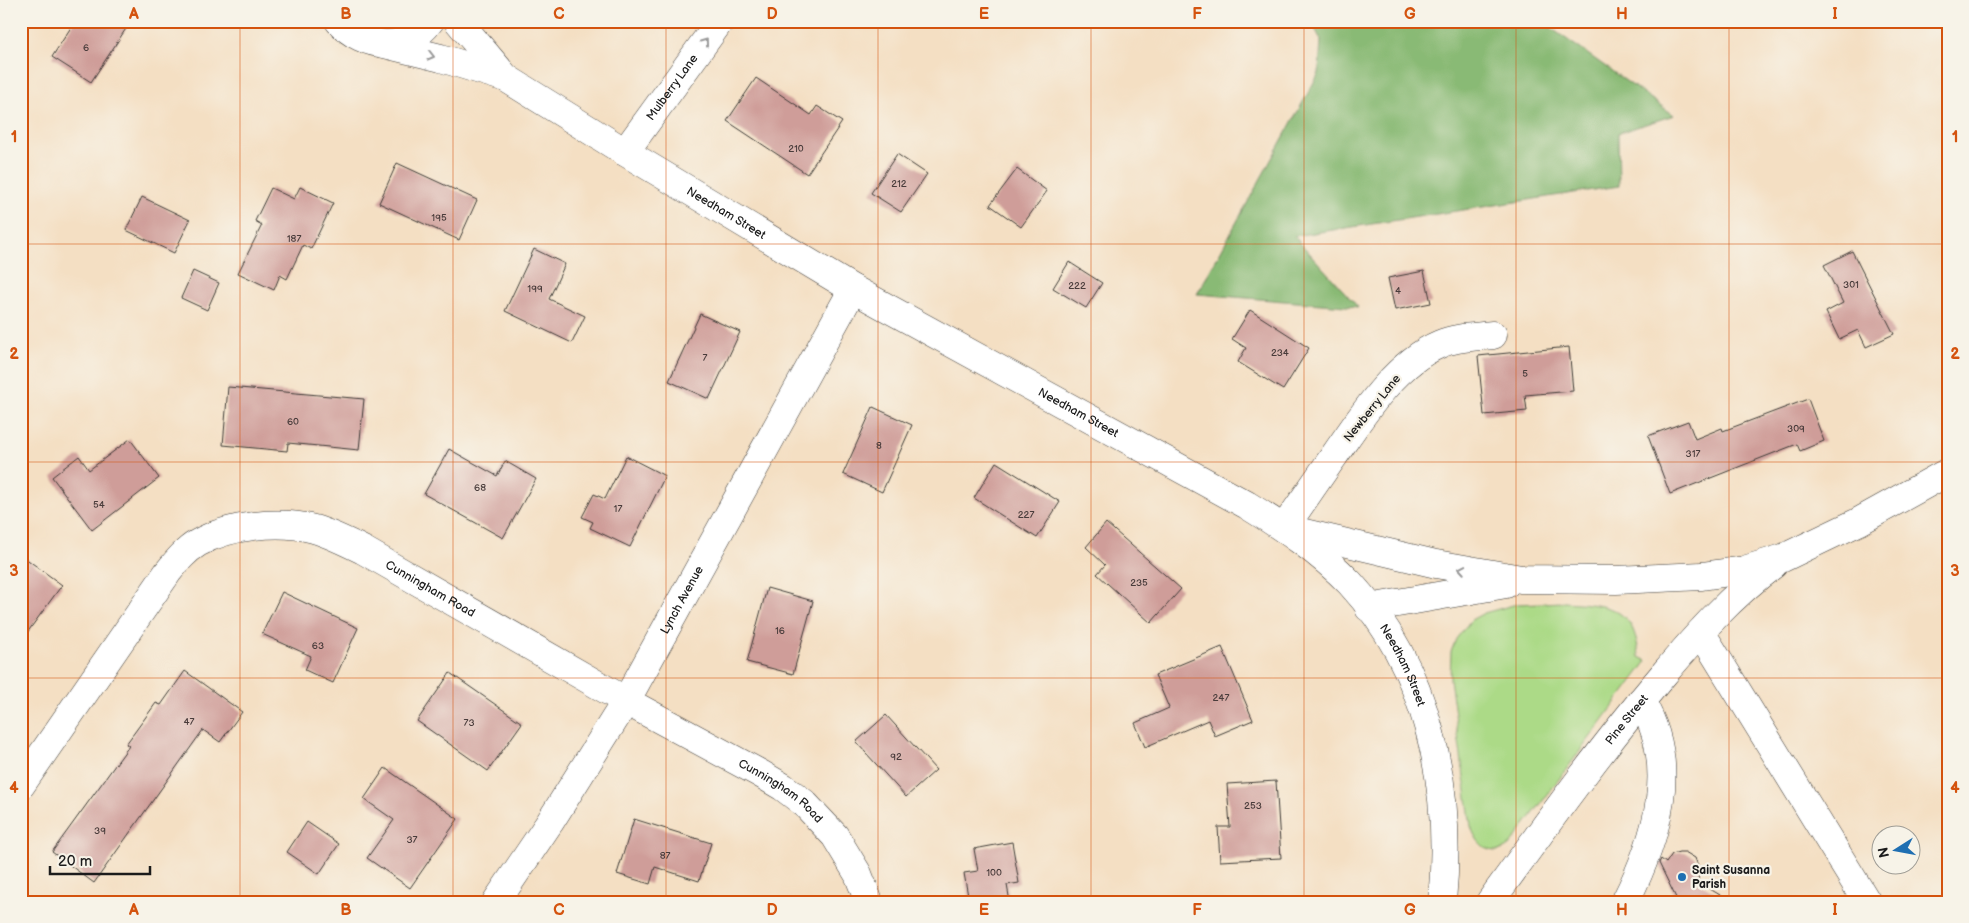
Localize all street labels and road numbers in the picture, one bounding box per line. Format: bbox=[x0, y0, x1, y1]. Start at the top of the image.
street label: Mulberry Lane bbox=[643, 52, 701, 124]
street label: Needham Street bbox=[684, 184, 769, 243]
street label: Newberry Lane bbox=[1341, 372, 1404, 445]
street label: Needham Street bbox=[1035, 385, 1121, 441]
street label: Cunningham Road bbox=[383, 557, 478, 621]
street label: Lynch Avenue bbox=[657, 563, 707, 637]
street label: Needham Street bbox=[1376, 621, 1429, 709]
street label: Pine Street bbox=[1602, 691, 1652, 748]
street label: Cunningham Road bbox=[736, 756, 826, 826]

